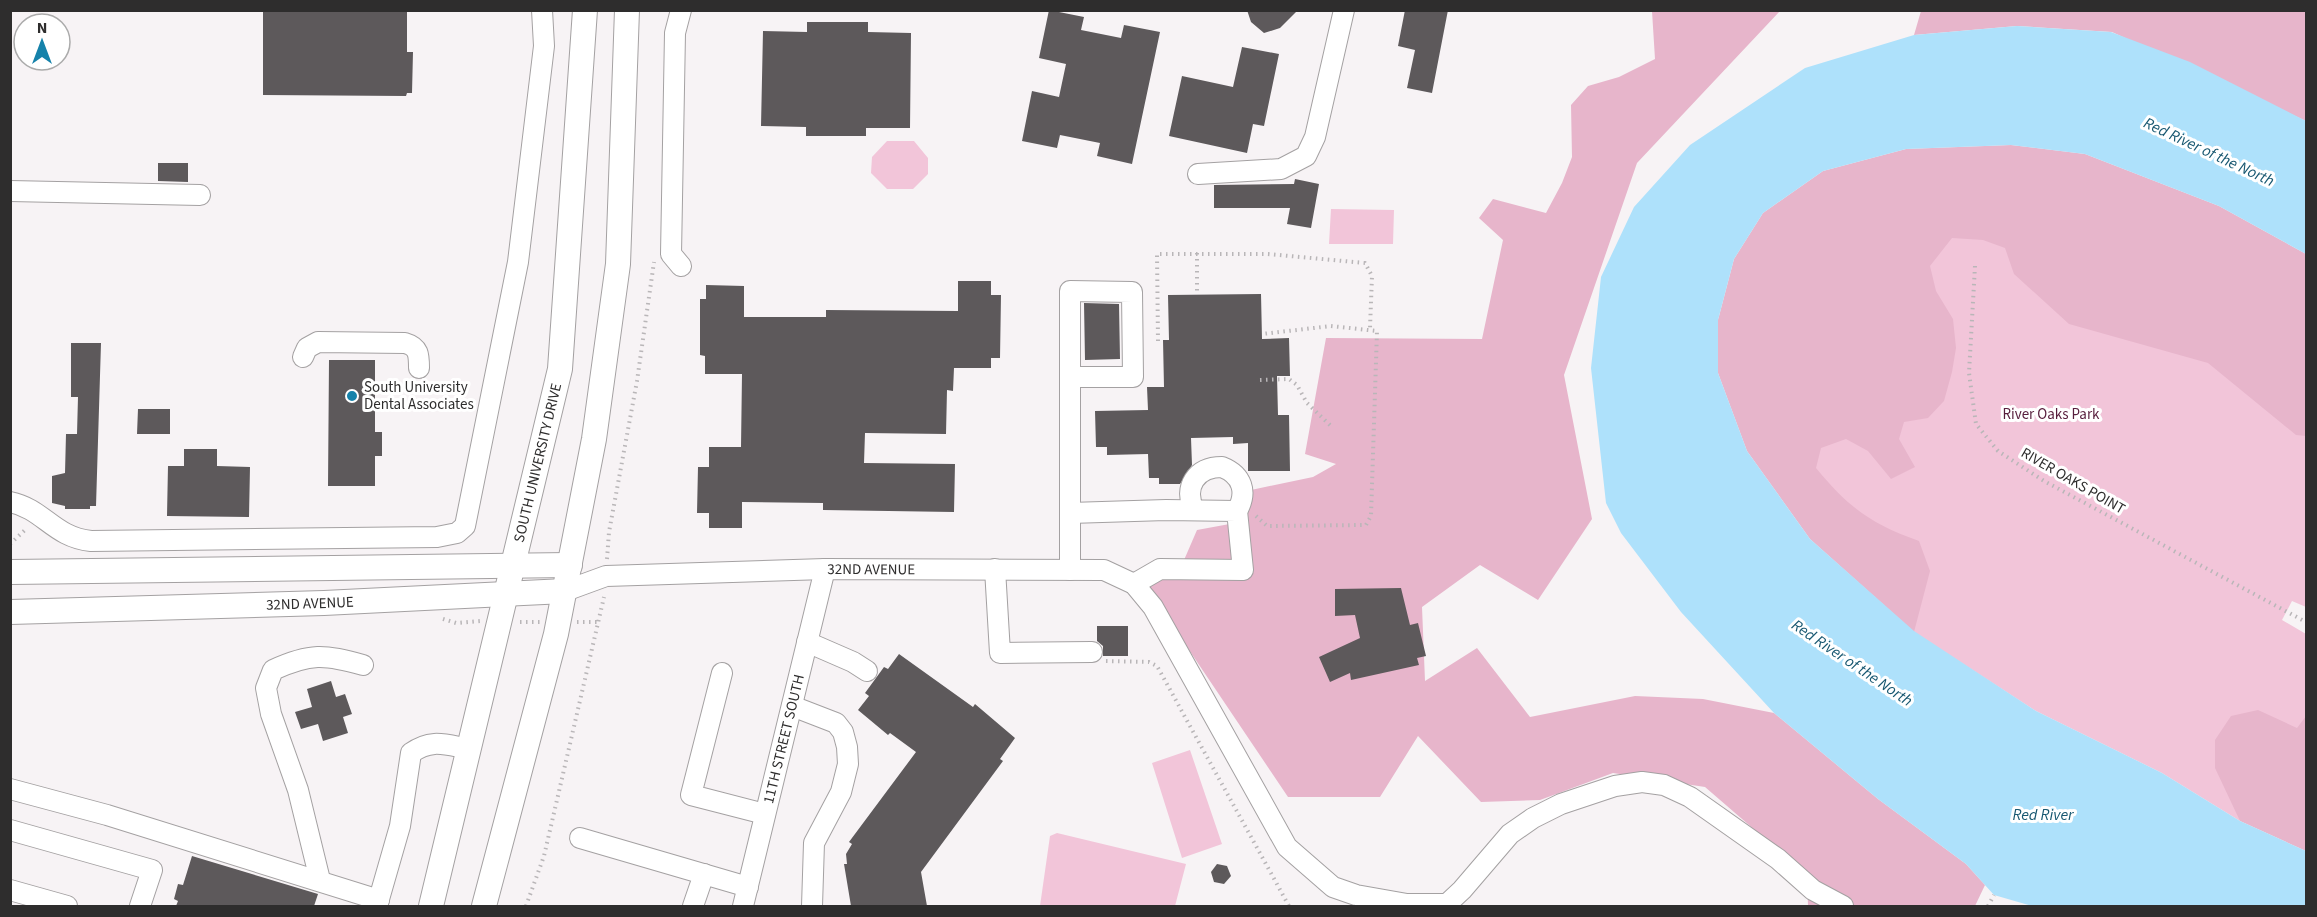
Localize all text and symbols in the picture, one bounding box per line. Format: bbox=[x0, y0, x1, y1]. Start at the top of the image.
north arrow bbox=[12, 12, 72, 72]
text: N bbox=[37, 17, 47, 39]
water label: Red River of the North bbox=[2140, 112, 2278, 192]
place label: South University Dental Associates bbox=[364, 377, 474, 415]
street label: SOUTH UNIVERSITY DRIVE bbox=[508, 381, 567, 544]
marker: South University Dental Associates bbox=[345, 389, 359, 403]
park label: River Oaks Park bbox=[2002, 404, 2100, 425]
street label: RIVER OAKS POINT bbox=[2017, 443, 2129, 519]
street label: 32ND AVENUE bbox=[827, 559, 915, 580]
street label: 32ND AVENUE bbox=[266, 591, 354, 615]
water label: Red River of the North bbox=[1787, 614, 1917, 712]
street label: 11TH STREET SOUTH bbox=[758, 672, 810, 806]
water label: Red River bbox=[2012, 804, 2075, 826]

